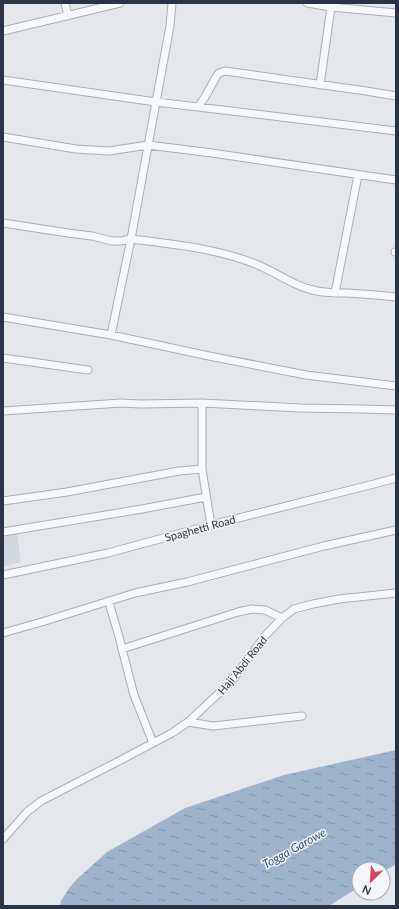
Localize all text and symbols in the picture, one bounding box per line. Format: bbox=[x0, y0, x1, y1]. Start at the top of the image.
street label: Spaghetti Road bbox=[163, 512, 237, 544]
street label: Haji Abdi Road bbox=[215, 633, 269, 697]
water label: Togga Garowe bbox=[260, 824, 329, 872]
north arrow bbox=[351, 861, 391, 901]
text: N bbox=[360, 883, 373, 898]

